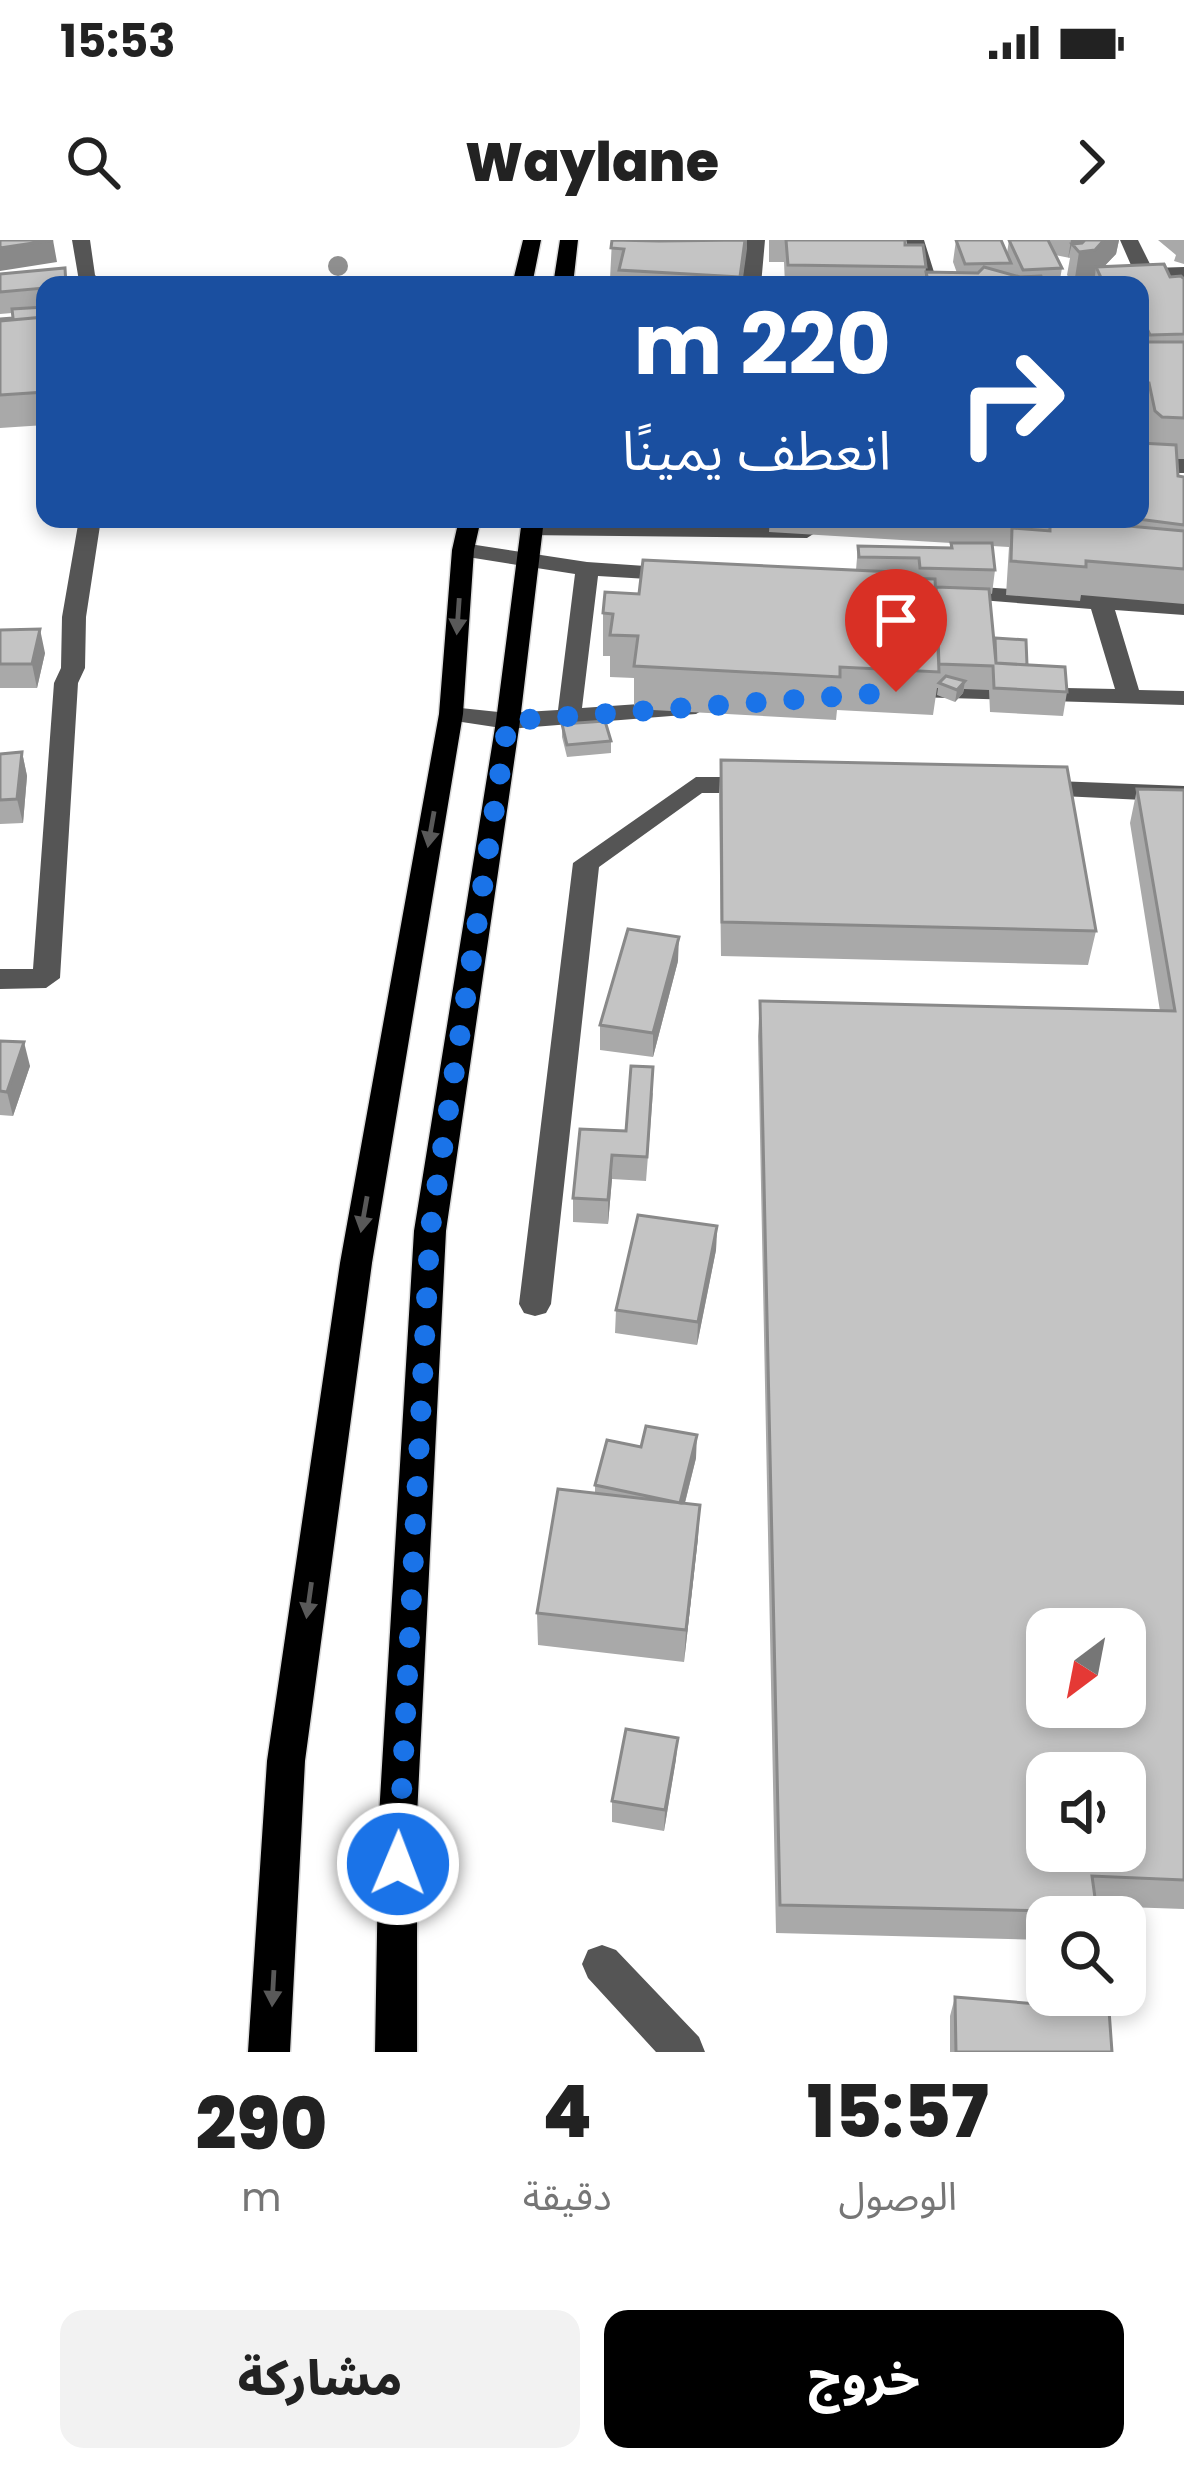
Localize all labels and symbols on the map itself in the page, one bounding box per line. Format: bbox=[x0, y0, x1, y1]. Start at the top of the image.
pin bbox=[845, 569, 947, 692]
one-way arrow bbox=[449, 598, 468, 635]
one-way arrow bbox=[421, 811, 440, 849]
one-way arrow bbox=[355, 1195, 373, 1233]
one-way arrow bbox=[299, 1582, 318, 1619]
north arrow bbox=[1026, 1608, 1146, 1728]
position arrow bbox=[335, 1801, 461, 1927]
one-way arrow bbox=[263, 1970, 282, 2008]

